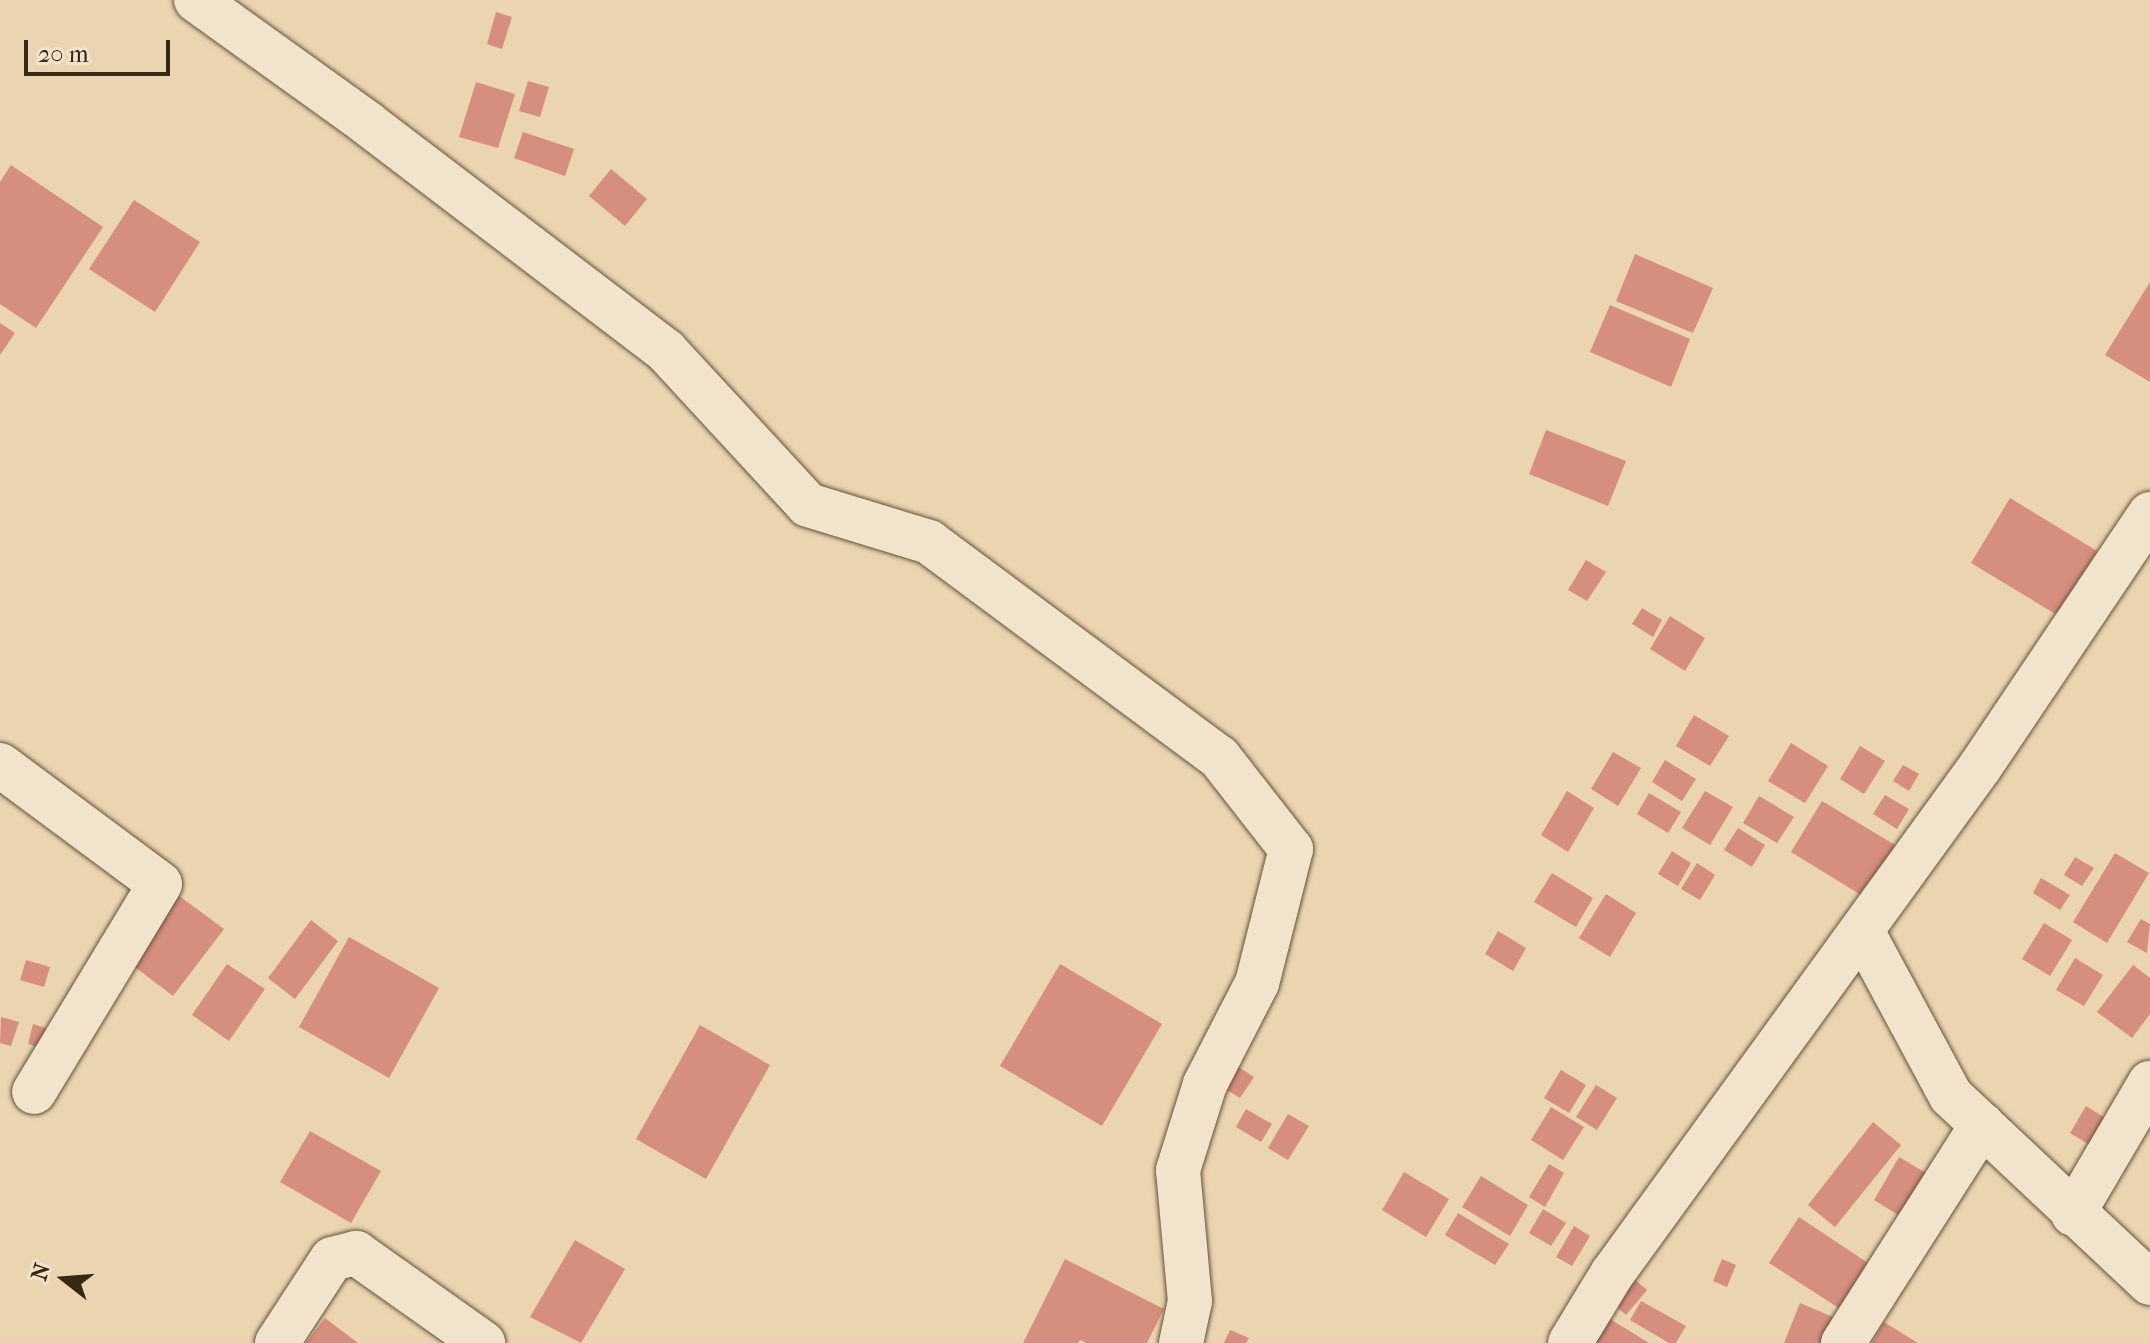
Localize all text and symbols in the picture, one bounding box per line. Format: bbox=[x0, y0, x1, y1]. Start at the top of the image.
scale bar bbox=[28, 24, 174, 74]
text: 20 m bbox=[38, 40, 89, 68]
north arrow bbox=[24, 1239, 104, 1319]
text: N bbox=[26, 1260, 56, 1284]

